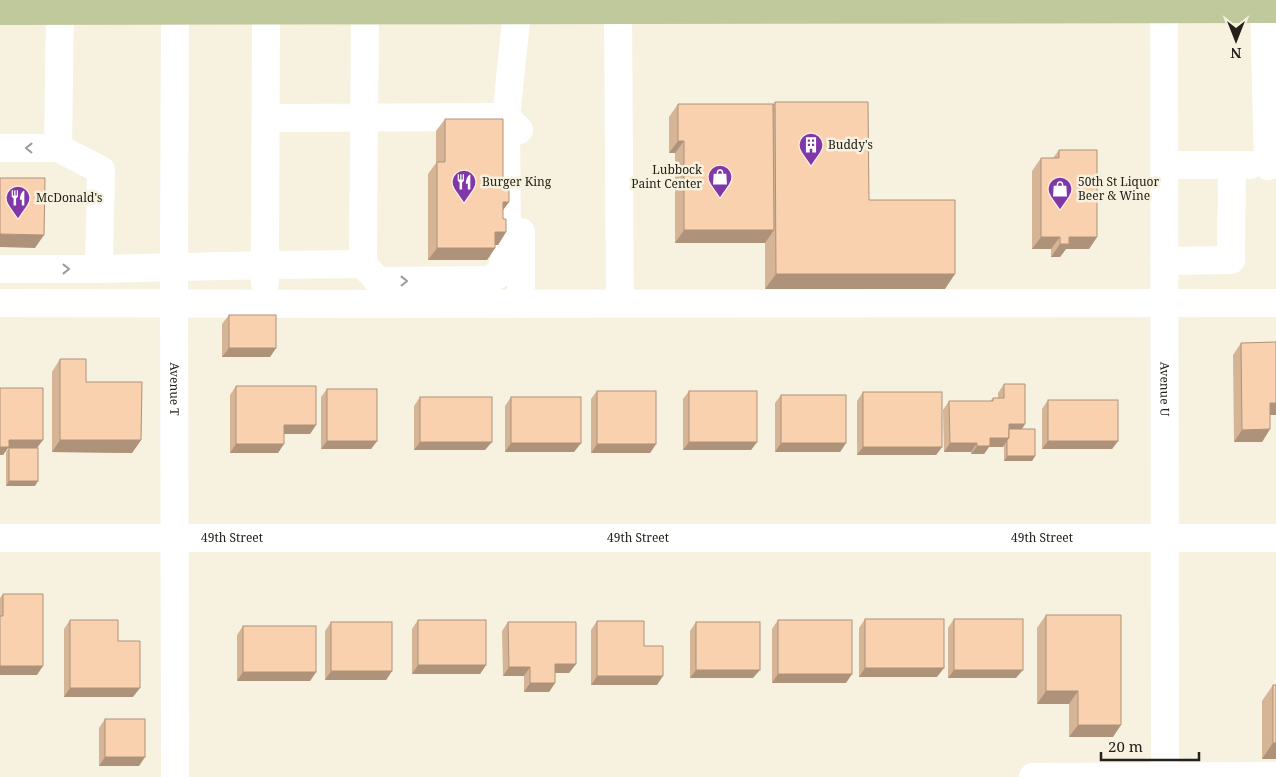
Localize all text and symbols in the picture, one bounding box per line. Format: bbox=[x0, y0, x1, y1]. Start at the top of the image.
north arrow bbox=[1211, 15, 1261, 65]
text: N bbox=[1230, 44, 1242, 63]
building icon: Buddy's bbox=[798, 132, 824, 166]
place label: Buddy's bbox=[828, 136, 873, 153]
one-way arrow bbox=[25, 143, 32, 153]
place label: Lubbock Paint Center bbox=[631, 161, 703, 192]
shop icon: Lubbock Paint Center bbox=[707, 164, 733, 198]
restaurant icon: Burger King bbox=[451, 169, 477, 203]
place label: Burger King bbox=[482, 173, 552, 190]
place label: 50th St Liquor Beer & Wine bbox=[1078, 173, 1159, 204]
shop icon: 50th St Liquor Beer & Wine bbox=[1047, 176, 1073, 210]
restaurant icon: McDonald's bbox=[5, 185, 31, 219]
place label: McDonald's bbox=[36, 189, 102, 206]
one-way arrow bbox=[62, 264, 70, 274]
one-way arrow bbox=[400, 276, 408, 286]
street label: Avenue T bbox=[166, 362, 183, 416]
street label: Avenue U bbox=[1156, 362, 1174, 417]
street label: 49th Street bbox=[201, 529, 263, 546]
street label: 49th Street bbox=[607, 529, 669, 546]
street label: 49th Street bbox=[1011, 529, 1073, 546]
scale bar bbox=[1101, 730, 1198, 762]
text: 20 m bbox=[1108, 736, 1143, 756]

